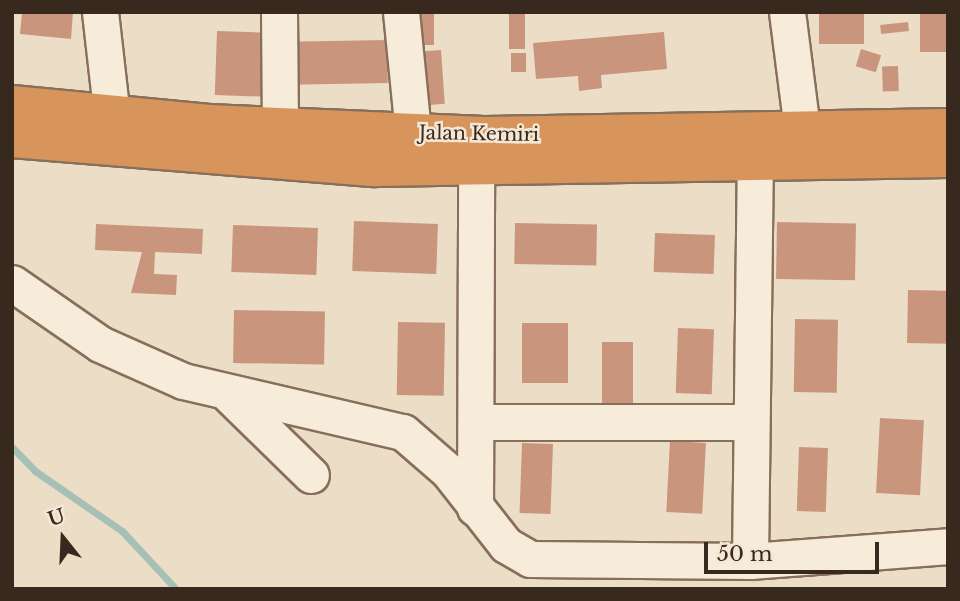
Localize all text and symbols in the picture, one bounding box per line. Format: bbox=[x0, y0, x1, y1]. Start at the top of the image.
street label: Jalan Kemiri bbox=[419, 122, 539, 146]
north arrow bbox=[28, 503, 98, 573]
text: U bbox=[45, 504, 68, 531]
scale bar bbox=[708, 528, 883, 572]
text: 50 m bbox=[717, 541, 772, 567]

